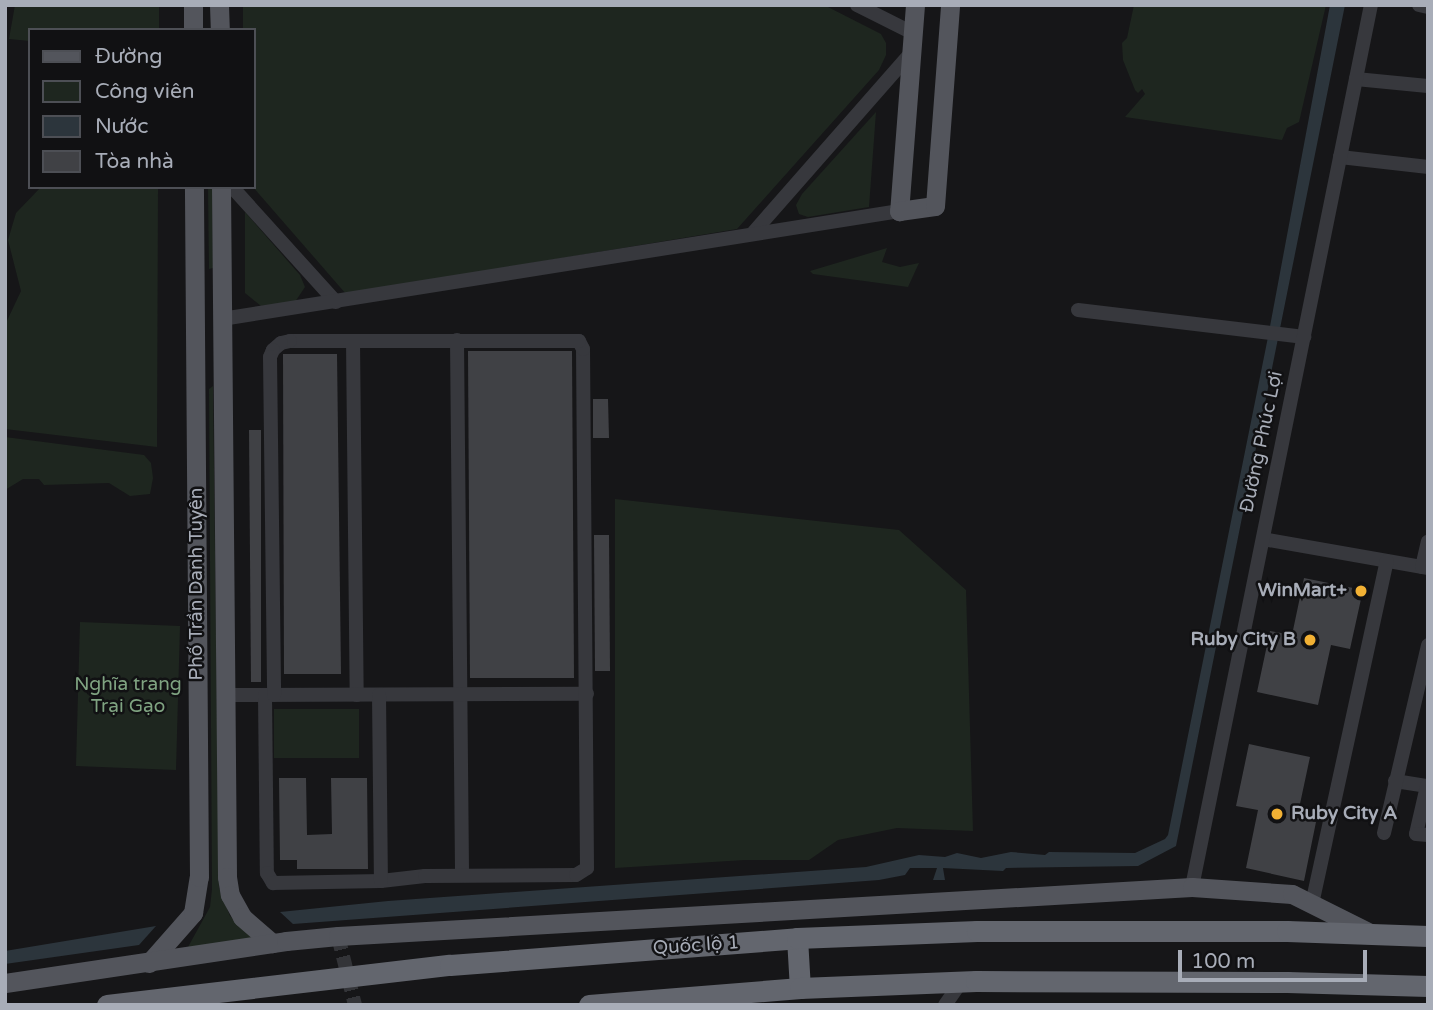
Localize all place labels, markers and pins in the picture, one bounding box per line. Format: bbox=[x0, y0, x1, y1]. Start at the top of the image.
place label: WinMart+ bbox=[1258, 580, 1347, 602]
marker: WinMart+ bbox=[1353, 583, 1369, 599]
place label: Ruby City B bbox=[1190, 629, 1296, 651]
marker: Ruby City B bbox=[1302, 632, 1318, 648]
place label: Ruby City A bbox=[1291, 803, 1398, 825]
marker: Ruby City A bbox=[1269, 806, 1285, 822]

